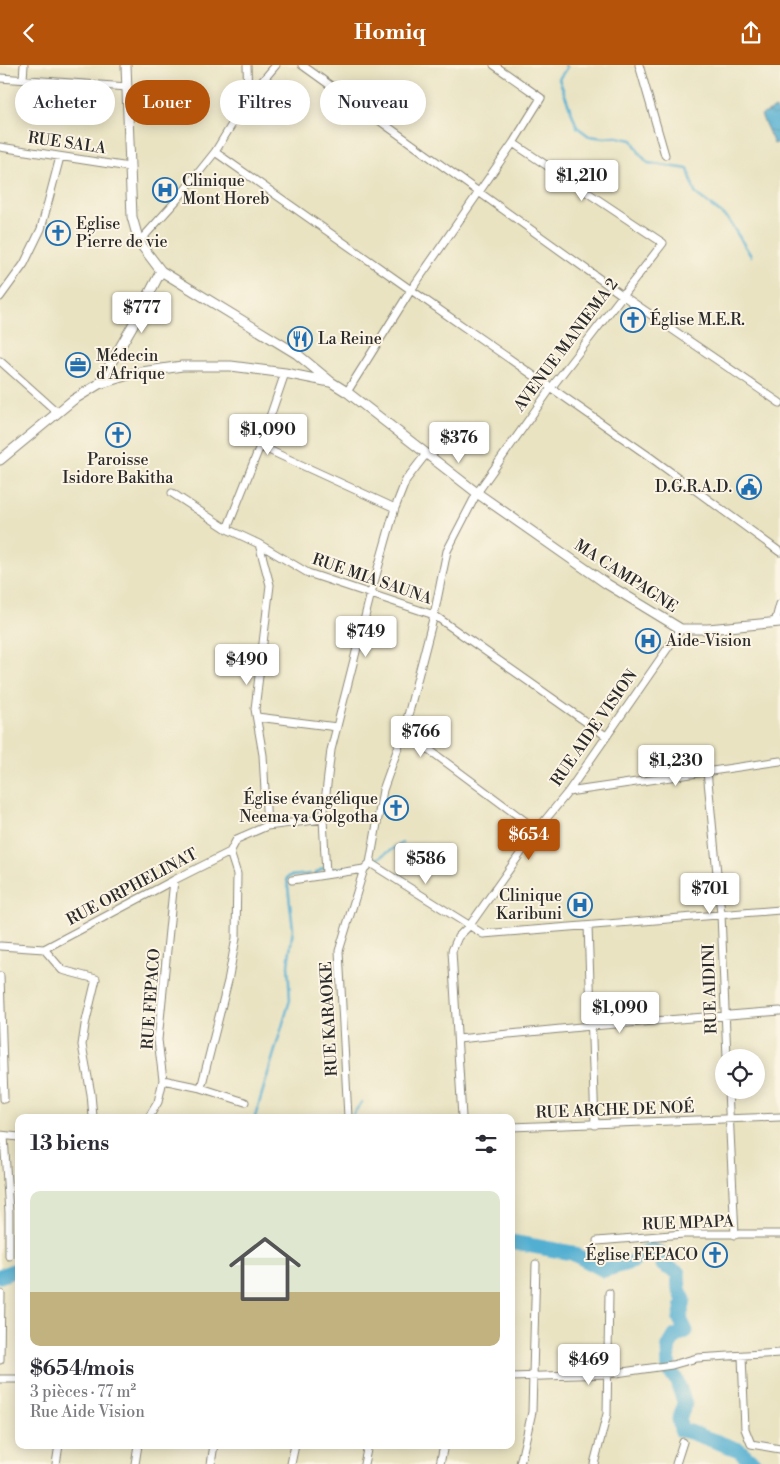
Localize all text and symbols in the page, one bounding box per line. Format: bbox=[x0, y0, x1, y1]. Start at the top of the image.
icon: back bbox=[15, 19, 43, 47]
text: Homiq bbox=[354, 19, 426, 46]
icon: share bbox=[737, 19, 765, 47]
chip: Acheter bbox=[15, 80, 115, 125]
chip: Louer bbox=[125, 80, 210, 125]
chip: Filtres bbox=[220, 80, 310, 125]
chip: Nouveau bbox=[320, 80, 426, 125]
street label: RUE SALA bbox=[27, 128, 108, 159]
pin: $1,210 bbox=[541, 159, 623, 202]
text: $1,210 bbox=[556, 166, 608, 186]
place label: Clinique Mont Horeb bbox=[182, 171, 269, 209]
hospital icon: Clinique Mont Horeb bbox=[152, 177, 178, 203]
place label: Eglise Pierre de vie bbox=[76, 214, 168, 252]
church icon: Eglise Pierre de vie bbox=[45, 220, 71, 246]
street label: AVENUE MANIEMA 2 bbox=[509, 275, 623, 416]
pin: $777 bbox=[112, 291, 172, 334]
text: $777 bbox=[123, 298, 161, 318]
church icon: Église M.E.R. bbox=[620, 307, 646, 333]
place label: Église M.E.R. bbox=[650, 308, 745, 330]
restaurant icon: La Reine bbox=[287, 326, 313, 352]
place label: La Reine bbox=[318, 329, 382, 349]
place label: Médecin d'Afrique bbox=[96, 346, 165, 384]
office icon: Médecin d'Afrique bbox=[65, 352, 91, 378]
pin: $1,090 bbox=[227, 413, 309, 456]
text: $1,090 bbox=[240, 420, 296, 440]
pin: $376 bbox=[429, 421, 489, 464]
church icon: Paroisse Isidore Bakitha bbox=[105, 422, 131, 448]
text: $376 bbox=[440, 428, 478, 448]
place label: Paroisse Isidore Bakitha bbox=[63, 450, 174, 488]
public building icon: D.G.R.A.D. bbox=[736, 474, 762, 500]
place label: D.G.R.A.D. bbox=[655, 477, 732, 497]
street label: MA CAMPAGNE bbox=[571, 535, 681, 617]
street label: RUE MIA SAUNA bbox=[310, 549, 435, 609]
pin: $749 bbox=[336, 615, 396, 658]
text: $749 bbox=[347, 622, 385, 642]
hospital icon: Aide-Vision bbox=[635, 628, 661, 654]
place label: Aide-Vision bbox=[665, 631, 752, 651]
pin: $490 bbox=[217, 643, 277, 686]
text: $490 bbox=[226, 650, 268, 670]
street label: RUE AIDE VISION bbox=[546, 666, 642, 790]
pin: $766 bbox=[391, 715, 451, 758]
text: $766 bbox=[402, 722, 440, 742]
pin: $1,230 bbox=[635, 745, 717, 787]
text: $1,230 bbox=[649, 751, 703, 771]
place label: Église évangélique Neema ya Golgotha bbox=[239, 787, 379, 827]
church icon: Église évangélique Neema ya Golgotha bbox=[383, 795, 409, 821]
pin: $654 bbox=[499, 819, 559, 861]
text: $654 bbox=[509, 825, 549, 845]
pin: $586 bbox=[396, 843, 456, 885]
street label: RUE ORPHELINAT bbox=[63, 844, 201, 930]
text: $586 bbox=[406, 849, 446, 869]
pin: $701 bbox=[680, 873, 740, 915]
text: $701 bbox=[691, 879, 729, 899]
place label: Clinique Karibuni bbox=[496, 886, 562, 924]
hospital icon: Clinique Karibuni bbox=[567, 892, 593, 918]
street label: RUE AIDINI bbox=[698, 943, 722, 1035]
street label: RUE FEPACO bbox=[137, 948, 165, 1050]
street label: RUE KARAOKE bbox=[316, 961, 342, 1077]
pin: $1,090 bbox=[579, 991, 661, 1034]
text: $1,090 bbox=[592, 998, 648, 1018]
map controls bbox=[715, 1049, 765, 1099]
button: locate bbox=[715, 1049, 765, 1099]
street label: RUE ARCHE DE NOÉ bbox=[535, 1095, 695, 1123]
icon: filters bbox=[472, 1130, 500, 1158]
text: 13 biens bbox=[30, 1131, 109, 1157]
street label: RUE MPAPA bbox=[642, 1211, 735, 1235]
icon: home bbox=[220, 1224, 310, 1314]
church icon: Église FEPACO bbox=[702, 1242, 728, 1268]
place label: Église FEPACO bbox=[586, 1243, 698, 1265]
pin: $469 bbox=[559, 1343, 619, 1386]
text: $469 bbox=[569, 1350, 609, 1370]
text: $654/mois bbox=[30, 1356, 134, 1382]
text: 3 pièces · 77 m² bbox=[30, 1382, 136, 1402]
text: Rue Aide Vision bbox=[30, 1402, 145, 1422]

